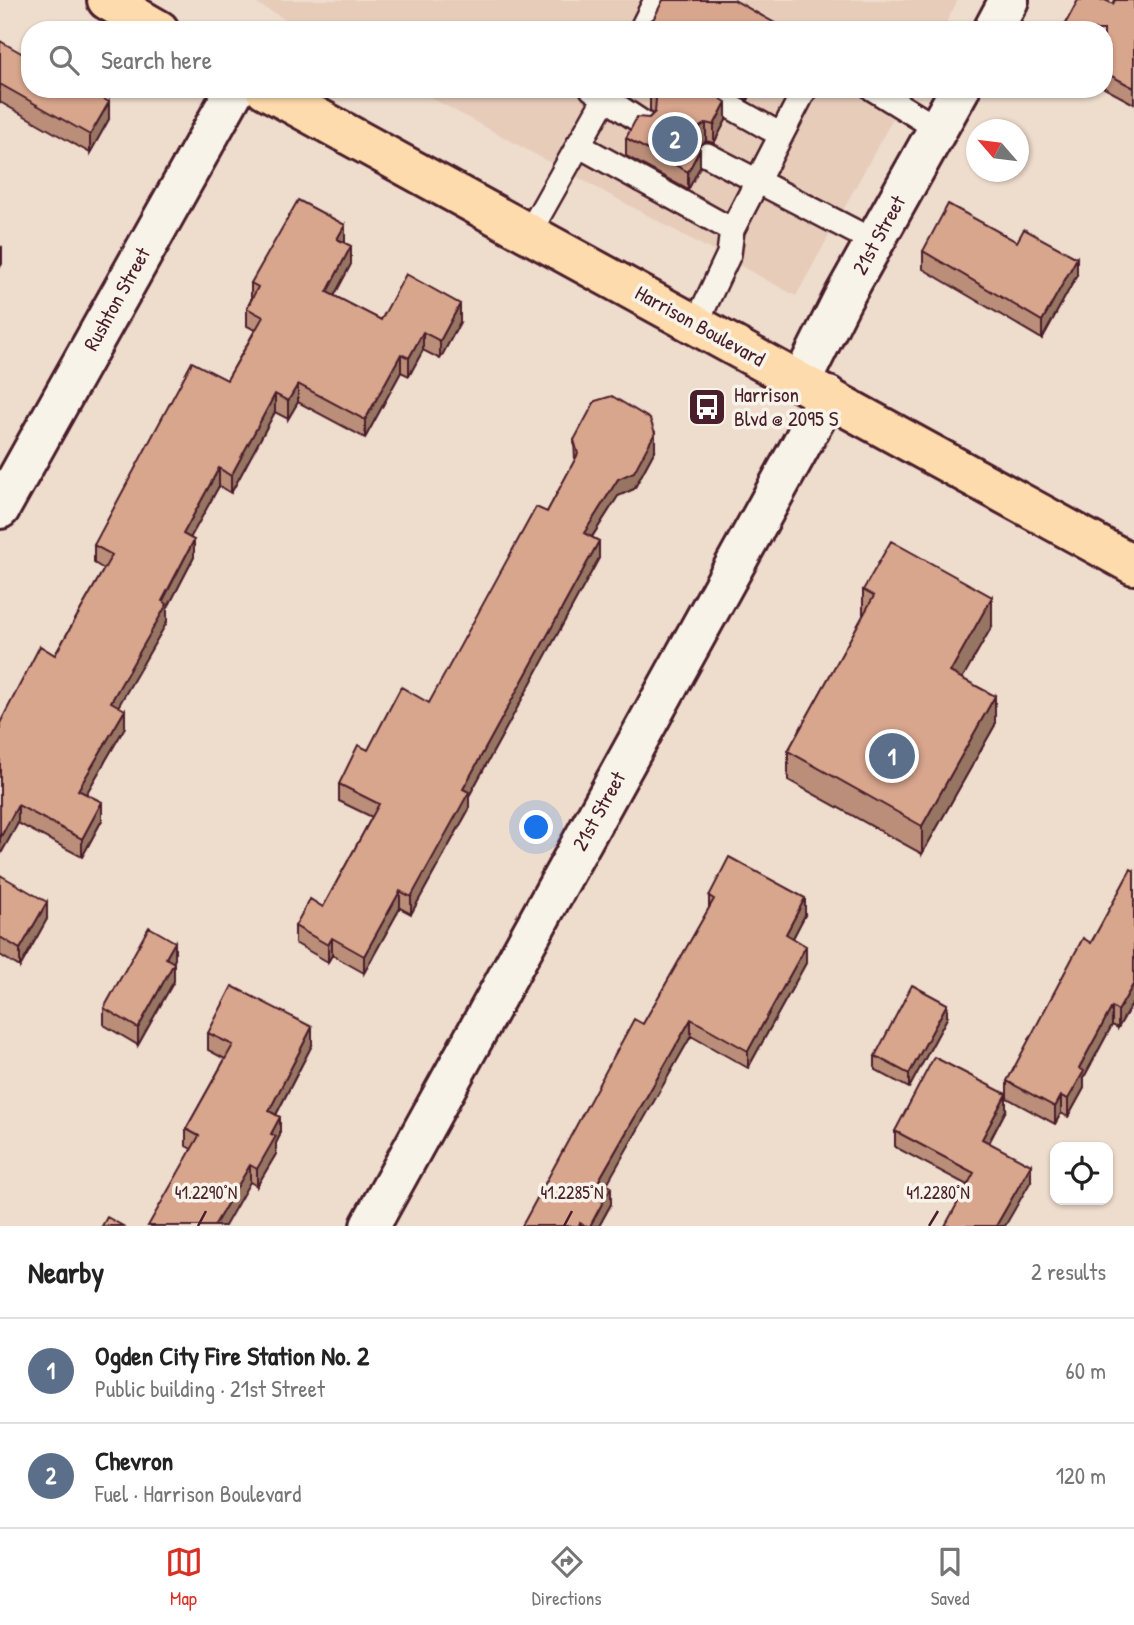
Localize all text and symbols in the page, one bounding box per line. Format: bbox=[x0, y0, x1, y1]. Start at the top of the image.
search box bbox=[21, 21, 1113, 98]
icon: search bbox=[45, 41, 83, 79]
text: Search here bbox=[101, 42, 212, 77]
pin: 2 bbox=[652, 113, 698, 165]
north arrow bbox=[966, 119, 1029, 182]
street label: 21st Street bbox=[845, 189, 913, 280]
street label: Rushton Street bbox=[76, 241, 157, 356]
street label: Harrison Boulevard bbox=[630, 278, 770, 373]
place label: Harrison Blvd @ 2095 S bbox=[734, 380, 839, 433]
bus stop icon: Harrison Blvd @ 2095 S bbox=[686, 386, 728, 428]
pin: 1 bbox=[869, 730, 915, 782]
street label: 21st Street bbox=[565, 765, 633, 856]
your location bbox=[519, 810, 553, 844]
map controls bbox=[1050, 1142, 1113, 1205]
button: locate bbox=[1050, 1142, 1113, 1205]
text: 41.2290°N bbox=[175, 1180, 237, 1205]
text: 41.2285°N bbox=[540, 1180, 604, 1205]
text: 41.2280°N bbox=[906, 1180, 970, 1205]
text: Nearby bbox=[28, 1252, 104, 1292]
text: 2 results bbox=[1031, 1256, 1106, 1287]
text: Ogden City Fire Station No. 2 bbox=[95, 1338, 369, 1373]
text: 1 bbox=[47, 1355, 55, 1386]
text: 60 m bbox=[1066, 1355, 1106, 1386]
text: Public building · 21st Street bbox=[95, 1373, 325, 1404]
text: Chevron bbox=[95, 1443, 173, 1478]
text: 2 bbox=[46, 1460, 56, 1491]
text: 120 m bbox=[1056, 1460, 1106, 1491]
text: Fuel · Harrison Boulevard bbox=[95, 1478, 301, 1509]
tab: Map bbox=[165, 1543, 203, 1611]
tab: Directions bbox=[532, 1543, 602, 1611]
tab: Saved bbox=[931, 1543, 969, 1611]

